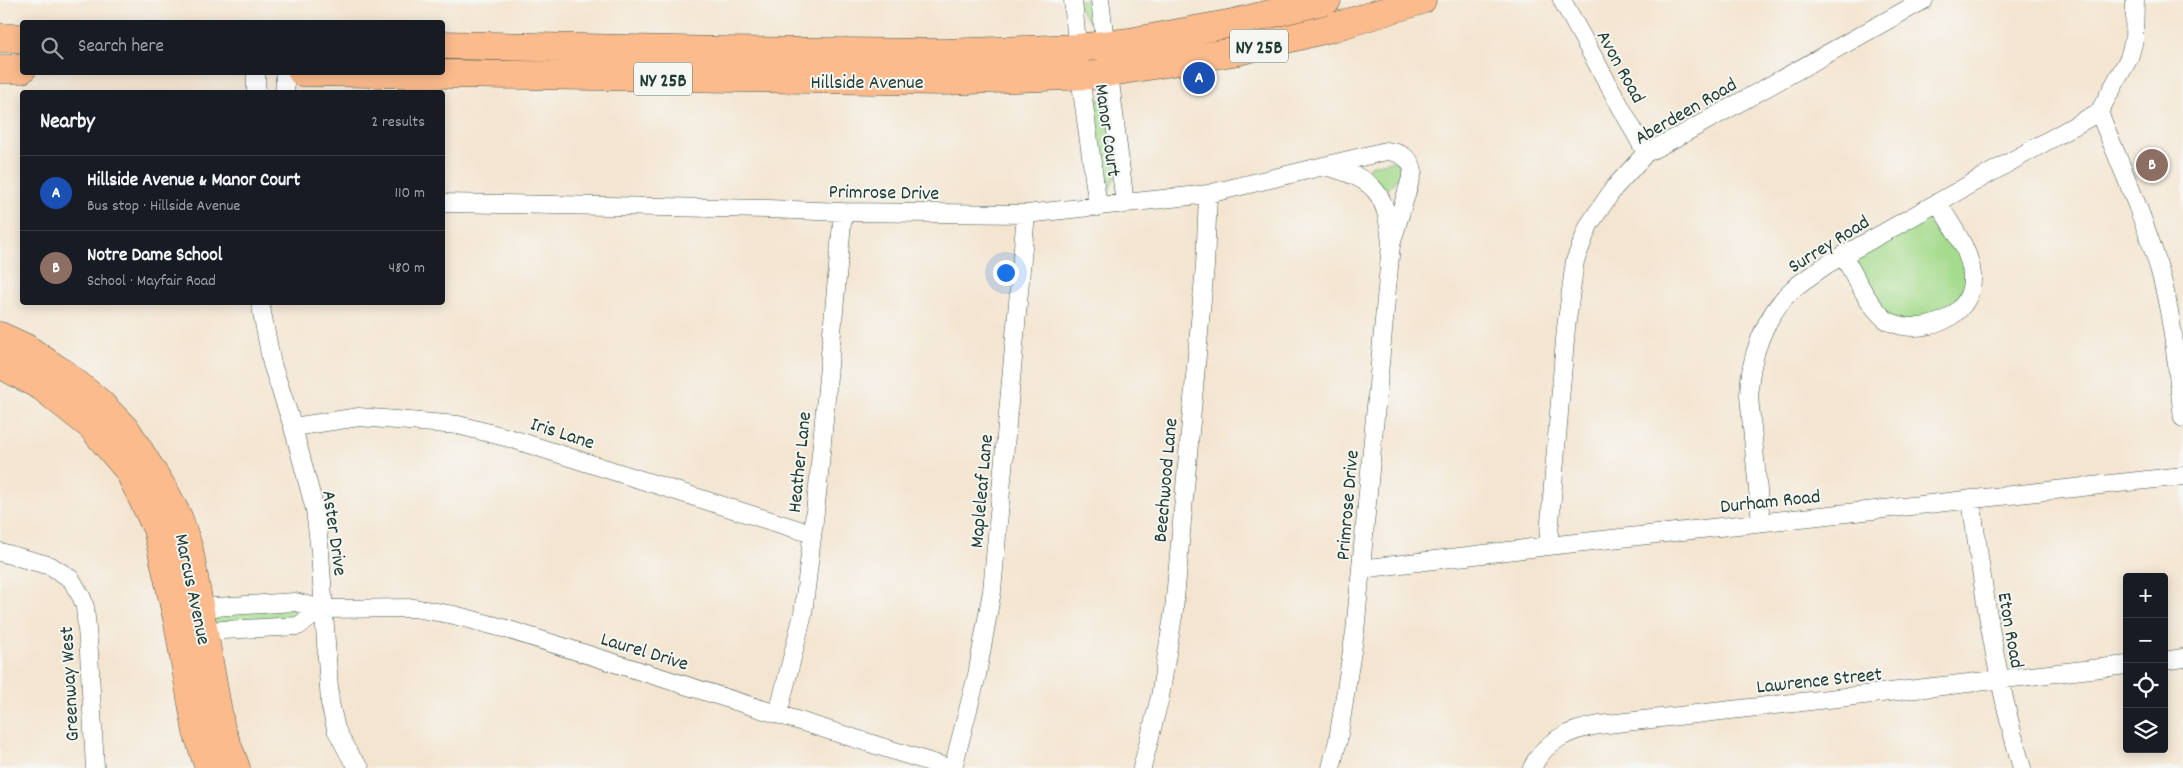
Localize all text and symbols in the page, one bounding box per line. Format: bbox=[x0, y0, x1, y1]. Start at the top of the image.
search box bbox=[20, 20, 445, 75]
street label: Avon Road bbox=[1588, 26, 1651, 109]
road number: NY 25B bbox=[1230, 29, 1288, 62]
icon: search bbox=[38, 34, 66, 62]
text: Search here bbox=[78, 34, 164, 61]
pin: A bbox=[1183, 59, 1215, 97]
road number: NY 25B bbox=[634, 62, 692, 96]
street label: Hillside Avenue bbox=[811, 70, 924, 98]
street label: Aberdeen Road bbox=[1630, 72, 1743, 153]
street label: Manor Court bbox=[1086, 82, 1126, 179]
text: Nearby bbox=[40, 108, 95, 138]
text: 2 results bbox=[371, 111, 425, 134]
pin: B bbox=[2136, 146, 2168, 184]
text: Hillside Avenue & Manor Court bbox=[87, 168, 300, 195]
street label: Primrose Drive bbox=[828, 179, 940, 209]
text: A bbox=[52, 182, 60, 205]
text: 110 m bbox=[395, 182, 425, 205]
text: Bus stop · Hillside Avenue bbox=[87, 195, 240, 218]
street label: Surrey Road bbox=[1784, 210, 1876, 282]
text: Notre Dame School bbox=[87, 243, 222, 270]
text: B bbox=[52, 257, 60, 280]
text: 480 m bbox=[389, 257, 425, 280]
your location bbox=[993, 260, 1019, 286]
text: School · Mayfair Road bbox=[87, 270, 216, 293]
street label: Heather Lane bbox=[782, 410, 820, 514]
street label: Iris Lane bbox=[526, 411, 598, 458]
street label: Beechwood Lane bbox=[1148, 417, 1186, 544]
street label: Mapleleaf Lane bbox=[964, 433, 1002, 549]
street label: Primrose Drive bbox=[1330, 449, 1368, 562]
street label: Durham Road bbox=[1719, 484, 1822, 522]
street label: Aster Drive bbox=[313, 489, 353, 578]
street label: Marcus Avenue bbox=[166, 531, 217, 648]
map controls bbox=[2123, 573, 2168, 753]
button: + bbox=[2123, 573, 2168, 618]
street label: Eton Road bbox=[1989, 590, 2029, 671]
button: − bbox=[2123, 618, 2168, 663]
street label: Greenway West bbox=[54, 625, 88, 742]
street label: Laurel Drive bbox=[597, 626, 692, 680]
street label: Lawrence Street bbox=[1755, 661, 1883, 702]
button: locate bbox=[2123, 663, 2168, 708]
button: layers bbox=[2123, 708, 2168, 753]

